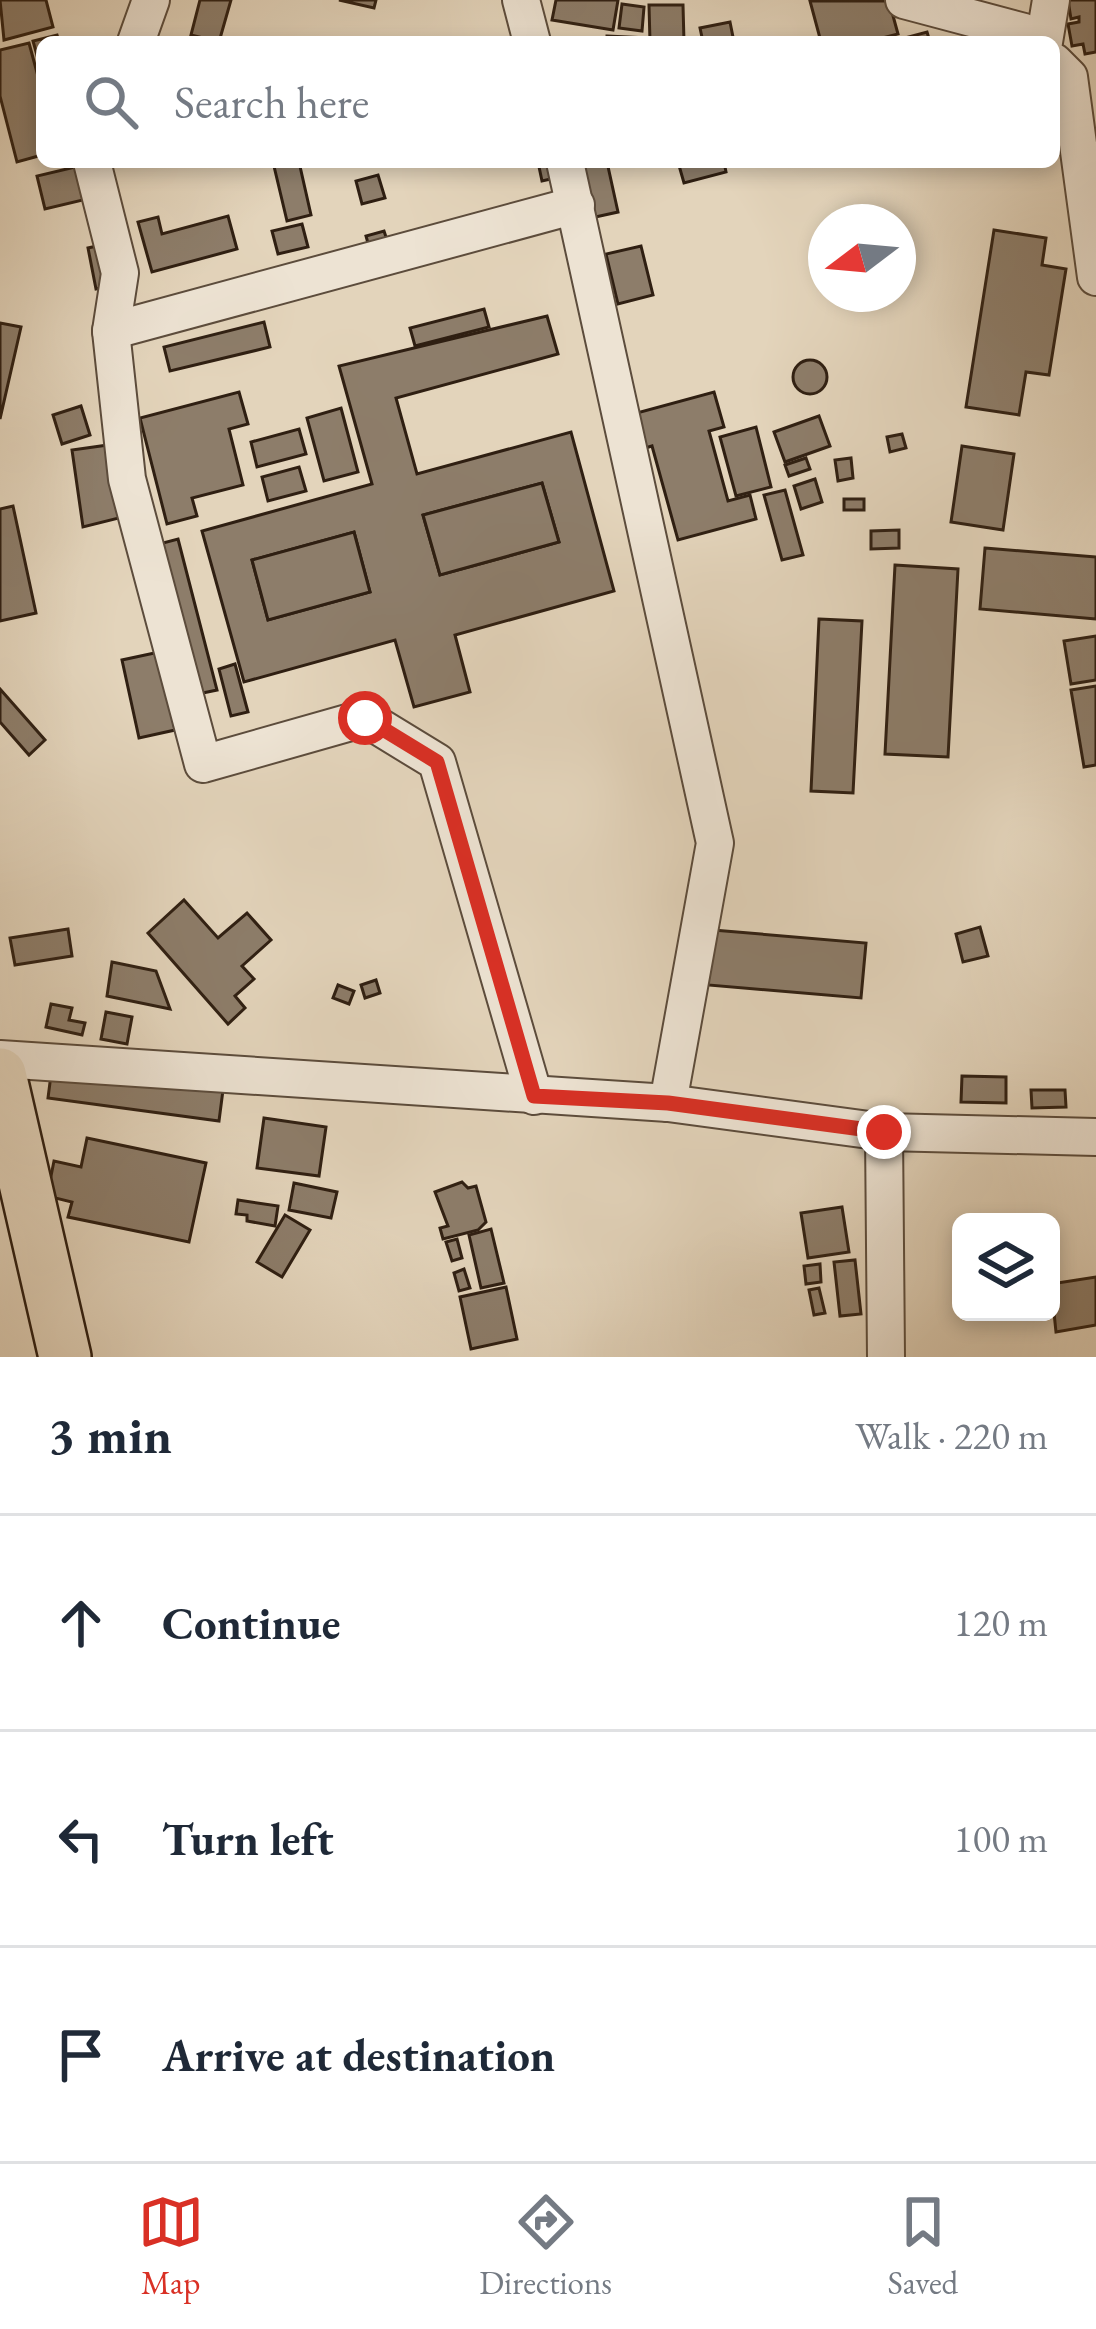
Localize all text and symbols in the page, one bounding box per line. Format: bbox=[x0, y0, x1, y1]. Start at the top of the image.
search box bbox=[36, 36, 1060, 168]
icon: search bbox=[78, 69, 144, 135]
text: Search here bbox=[174, 73, 369, 131]
north arrow bbox=[808, 204, 916, 312]
route start bbox=[338, 691, 392, 745]
route end bbox=[857, 1105, 911, 1159]
map controls bbox=[952, 1213, 1060, 1321]
button: layers bbox=[952, 1213, 1060, 1321]
text: 3 min bbox=[48, 1402, 172, 1468]
text: Walk · 220 m bbox=[855, 1410, 1048, 1461]
icon: ahead bbox=[48, 1590, 114, 1656]
text: Continue bbox=[162, 1594, 340, 1652]
text: 120 m bbox=[954, 1597, 1048, 1648]
icon: left bbox=[48, 1806, 114, 1872]
text: Turn left bbox=[162, 1810, 334, 1868]
text: 100 m bbox=[954, 1813, 1048, 1864]
icon: arrive bbox=[48, 2022, 114, 2088]
text: Arrive at destination bbox=[162, 2026, 555, 2084]
tab: Map bbox=[138, 2189, 204, 2304]
tab: Directions bbox=[479, 2189, 612, 2304]
tab: Saved bbox=[888, 2189, 958, 2304]

